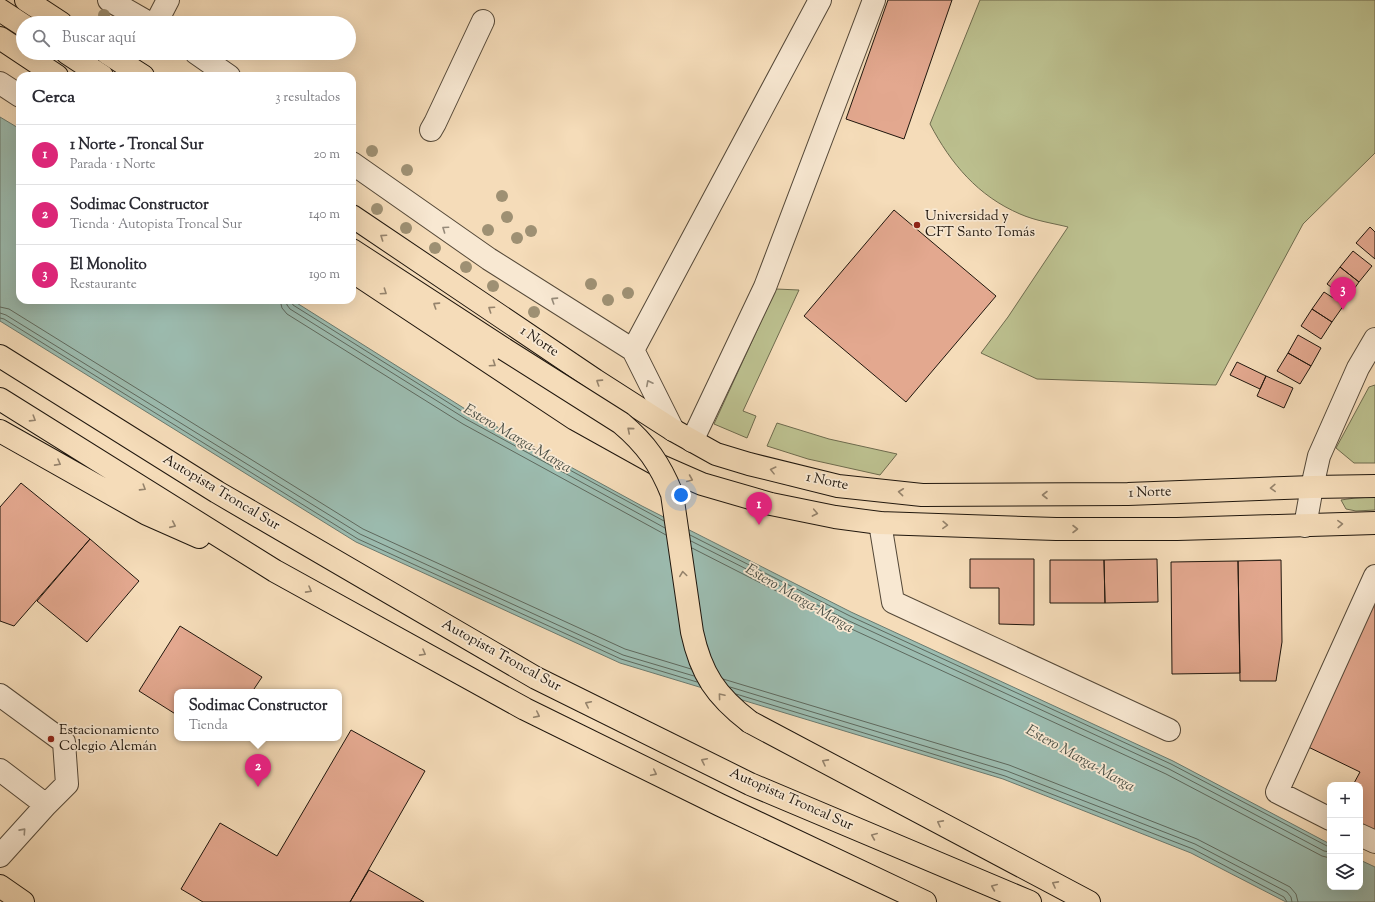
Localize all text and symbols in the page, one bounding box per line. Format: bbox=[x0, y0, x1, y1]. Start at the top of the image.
search box bbox=[16, 16, 356, 60]
icon: search bbox=[30, 27, 52, 49]
text: Buscar aquí bbox=[62, 28, 136, 49]
text: Cerca bbox=[32, 86, 75, 110]
text: 3 resultados bbox=[275, 89, 340, 107]
text: 1 Norte - Troncal Sur bbox=[70, 135, 204, 156]
text: 1 bbox=[43, 146, 47, 164]
text: 20 m bbox=[314, 146, 340, 164]
text: Parada · 1 Norte bbox=[70, 156, 156, 174]
text: Sodimac Constructor bbox=[70, 195, 209, 216]
text: 2 bbox=[42, 206, 48, 224]
text: 140 m bbox=[309, 206, 340, 224]
place label: Universidad y CFT Santo Tomás bbox=[925, 207, 1035, 243]
text: Tienda · Autopista Troncal Sur bbox=[70, 216, 242, 234]
marker: Universidad y CFT Santo Tomás bbox=[912, 220, 922, 230]
one-way arrow bbox=[443, 227, 450, 234]
one-way arrow bbox=[381, 235, 388, 242]
text: El Monolito bbox=[70, 255, 147, 276]
text: 3 bbox=[42, 266, 48, 284]
text: 190 m bbox=[309, 266, 340, 284]
text: Restaurante bbox=[70, 276, 137, 294]
pin: 3 bbox=[1330, 277, 1356, 310]
one-way arrow bbox=[380, 287, 387, 294]
one-way arrow bbox=[551, 297, 558, 305]
one-way arrow bbox=[433, 302, 440, 309]
one-way arrow bbox=[488, 307, 495, 314]
street label: 1 Norte bbox=[516, 322, 562, 362]
one-way arrow bbox=[488, 359, 495, 366]
one-way arrow bbox=[596, 379, 603, 387]
one-way arrow bbox=[646, 380, 654, 387]
water label: Estero Marga-Marga bbox=[459, 399, 575, 479]
one-way arrow bbox=[29, 415, 36, 422]
one-way arrow bbox=[627, 428, 635, 435]
street label: Autopista Troncal Sur bbox=[159, 450, 284, 536]
one-way arrow bbox=[54, 459, 61, 466]
one-way arrow bbox=[770, 466, 777, 475]
street label: 1 Norte bbox=[804, 468, 850, 496]
one-way arrow bbox=[687, 474, 694, 482]
street label: 1 Norte bbox=[1128, 482, 1172, 504]
one-way arrow bbox=[139, 484, 146, 491]
one-way arrow bbox=[1270, 484, 1276, 493]
your location bbox=[671, 485, 691, 505]
one-way arrow bbox=[898, 488, 904, 497]
one-way arrow bbox=[1042, 491, 1048, 499]
pin: 1 bbox=[746, 492, 772, 525]
one-way arrow bbox=[812, 509, 819, 517]
one-way arrow bbox=[168, 520, 176, 528]
one-way arrow bbox=[942, 520, 948, 529]
one-way arrow bbox=[1337, 520, 1343, 529]
one-way arrow bbox=[1072, 525, 1078, 533]
water label: Estero Marga-Marga bbox=[741, 559, 857, 639]
one-way arrow bbox=[679, 571, 688, 577]
one-way arrow bbox=[305, 585, 312, 592]
street label: Autopista Troncal Sur bbox=[438, 615, 565, 698]
one-way arrow bbox=[419, 648, 426, 655]
popup bbox=[174, 689, 342, 741]
one-way arrow bbox=[718, 693, 725, 701]
text: Sodimac Constructor bbox=[189, 696, 327, 717]
one-way arrow bbox=[584, 701, 592, 708]
one-way arrow bbox=[533, 710, 540, 718]
text: Tienda bbox=[189, 717, 228, 735]
water label: Estero Marga-Marga bbox=[1022, 720, 1139, 798]
place label: Estacionamiento Colegio Alemán bbox=[59, 721, 160, 757]
marker: Estacionamiento Colegio Alemán bbox=[46, 734, 56, 744]
pin: 2 bbox=[245, 754, 271, 787]
one-way arrow bbox=[701, 758, 708, 766]
one-way arrow bbox=[822, 759, 829, 767]
street label: Autopista Troncal Sur bbox=[726, 764, 857, 837]
one-way arrow bbox=[649, 768, 657, 775]
map controls bbox=[1327, 782, 1363, 890]
button: + bbox=[1327, 782, 1363, 818]
button: − bbox=[1327, 818, 1363, 854]
one-way arrow bbox=[937, 820, 944, 828]
one-way arrow bbox=[19, 828, 26, 835]
one-way arrow bbox=[871, 833, 878, 841]
button: layers bbox=[1327, 854, 1363, 890]
one-way arrow bbox=[1051, 881, 1059, 888]
one-way arrow bbox=[990, 884, 998, 892]

